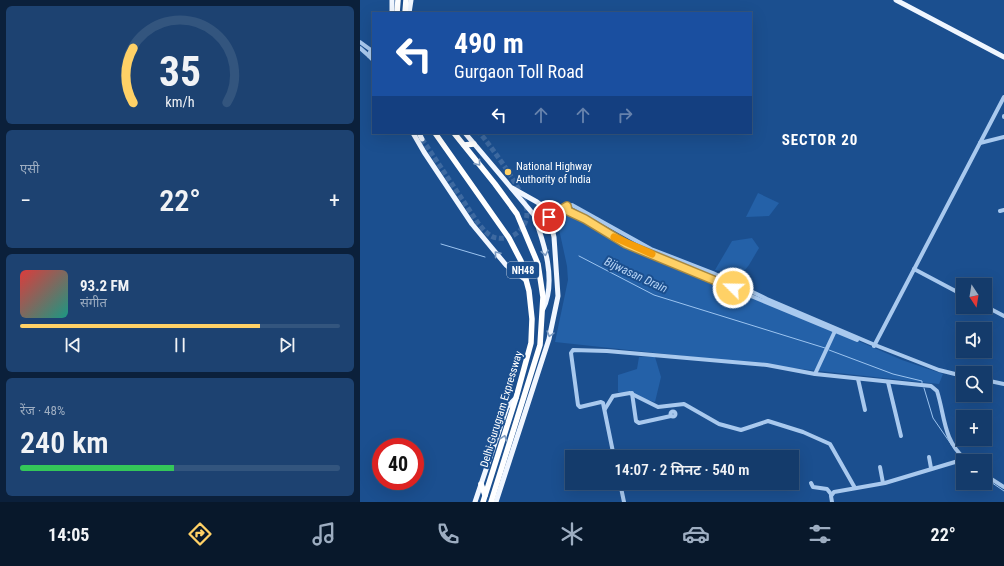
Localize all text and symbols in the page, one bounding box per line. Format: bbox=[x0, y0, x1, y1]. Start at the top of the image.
text: 490 m bbox=[454, 27, 524, 60]
icon: left bbox=[388, 28, 440, 80]
text: 35 bbox=[159, 47, 201, 96]
text: Gurgaon Toll Road bbox=[454, 61, 584, 82]
text: km/h bbox=[165, 94, 195, 110]
icon: left bbox=[488, 104, 510, 126]
icon: ahead bbox=[530, 104, 552, 126]
icon: ahead bbox=[572, 104, 594, 126]
icon: right bbox=[614, 104, 636, 126]
district label: SECTOR 20 bbox=[782, 131, 858, 149]
one-way arrow bbox=[474, 159, 481, 166]
place label: National Highway Authority of India bbox=[516, 160, 592, 186]
text: एसी bbox=[20, 161, 39, 176]
marker: National Highway Authority of India bbox=[503, 167, 513, 177]
text: 22° bbox=[159, 183, 201, 218]
text: − bbox=[20, 188, 31, 213]
text: + bbox=[329, 188, 340, 213]
pin bbox=[532, 200, 566, 234]
icon: arrive bbox=[538, 206, 560, 228]
one-way arrow bbox=[540, 249, 549, 256]
one-way arrow bbox=[494, 251, 501, 259]
water label: Bijwasan Drain bbox=[602, 254, 670, 296]
road number: NH48 bbox=[507, 262, 539, 278]
position arrow bbox=[712, 267, 754, 309]
text: 93.2 FM bbox=[80, 277, 129, 295]
north arrow bbox=[956, 278, 992, 314]
map controls bbox=[956, 278, 992, 490]
text: संगीत bbox=[80, 295, 107, 310]
button: sound bbox=[956, 322, 992, 358]
one-way arrow bbox=[546, 330, 555, 337]
icon: previous bbox=[62, 334, 84, 356]
icon: pause bbox=[169, 334, 191, 356]
icon: next bbox=[276, 334, 298, 356]
street label: Delhi-Gurugram Expressway bbox=[478, 349, 525, 469]
button: search bbox=[956, 366, 992, 402]
text: रेंज · 48% bbox=[20, 403, 65, 418]
button: + bbox=[956, 410, 992, 446]
text: 240 km bbox=[20, 425, 109, 460]
one-way arrow bbox=[499, 435, 507, 442]
speed limit sign: 40 bbox=[372, 438, 424, 490]
button: − bbox=[956, 454, 992, 490]
text: 14:07 · 2 मिनट · 540 m bbox=[615, 461, 749, 479]
icon: directions bbox=[186, 520, 214, 548]
icon: music bbox=[310, 520, 338, 548]
icon: phone bbox=[434, 520, 462, 548]
icon: climate bbox=[558, 520, 586, 548]
icon: car bbox=[682, 520, 710, 548]
icon: filters bbox=[806, 520, 834, 548]
text: 14:05 bbox=[48, 524, 89, 545]
text: 22° bbox=[931, 524, 956, 545]

